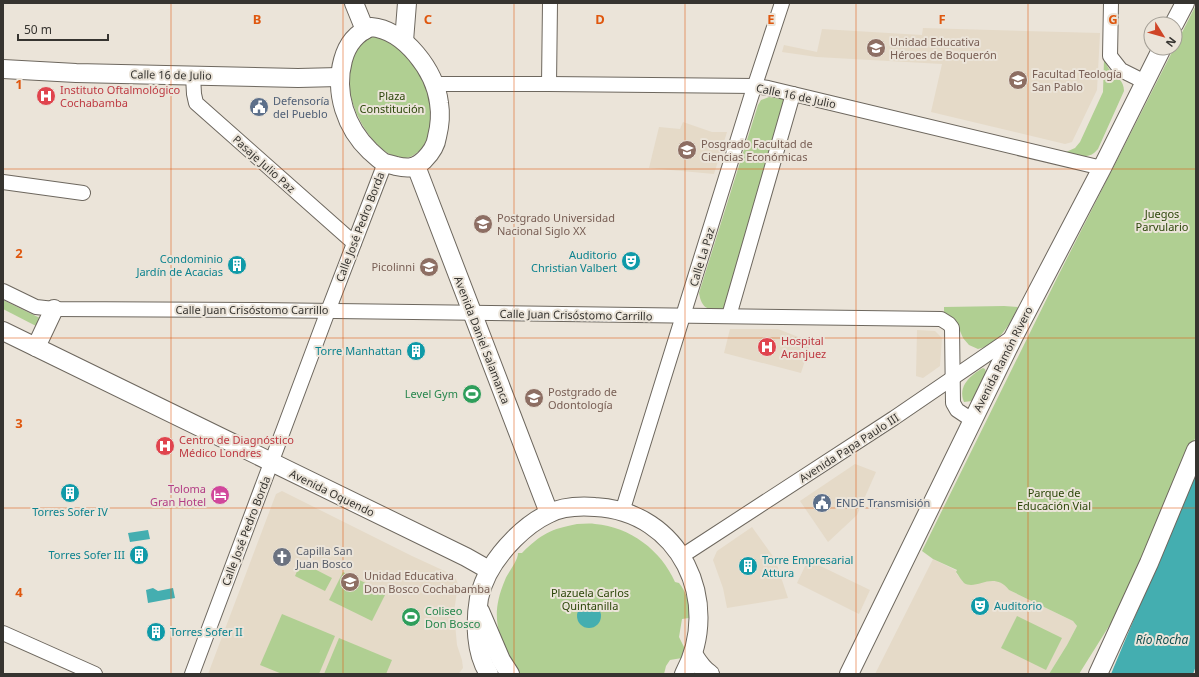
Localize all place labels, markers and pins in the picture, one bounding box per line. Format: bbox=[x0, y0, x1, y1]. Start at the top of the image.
place label: Unidad Educativa Héroes de Boquerón bbox=[890, 34, 997, 62]
school or university icon: Unidad Educativa Héroes de Boquerón bbox=[865, 37, 887, 59]
place label: Facultad Teología San Pablo bbox=[1032, 66, 1122, 94]
school or university icon: Facultad Teología San Pablo bbox=[1007, 69, 1029, 91]
place label: Instituto Oftalmológico Cochabamba bbox=[60, 82, 181, 110]
hospital icon: Instituto Oftalmológico Cochabamba bbox=[35, 85, 57, 107]
place label: Defensoría del Pueblo bbox=[273, 93, 330, 121]
public building icon: Defensoría del Pueblo bbox=[248, 96, 270, 118]
place label: Posgrado Facultad de Ciencias Económicas bbox=[701, 136, 813, 164]
school or university icon: Posgrado Facultad de Ciencias Económicas bbox=[676, 139, 698, 161]
place label: Postgrado Universidad Nacional Siglo XX bbox=[497, 210, 615, 238]
school or university icon: Postgrado Universidad Nacional Siglo XX bbox=[472, 213, 494, 235]
place label: Auditorio Christian Valbert bbox=[531, 247, 617, 275]
theatre icon: Auditorio Christian Valbert bbox=[620, 250, 642, 272]
place label: Condominio Jardín de Acacias bbox=[135, 251, 223, 279]
building icon: Condominio Jardín de Acacias bbox=[226, 254, 248, 276]
school or university icon: Picolinni bbox=[418, 256, 440, 278]
place label: Picolinni bbox=[371, 259, 415, 274]
place label: Hospital Aranjuez bbox=[781, 333, 826, 361]
hospital icon: Hospital Aranjuez bbox=[756, 336, 778, 358]
building icon: Torre Manhattan bbox=[405, 340, 427, 362]
place label: Torre Manhattan bbox=[315, 343, 402, 358]
sports icon: Level Gym bbox=[461, 383, 483, 405]
place label: Postgrado de Odontología bbox=[548, 384, 617, 412]
place label: Level Gym bbox=[405, 386, 458, 401]
school or university icon: Postgrado de Odontología bbox=[523, 387, 545, 409]
place label: Centro de Diagnóstico Médico Londres bbox=[179, 432, 294, 460]
hospital icon: Centro de Diagnóstico Médico Londres bbox=[154, 435, 176, 457]
place label: Toloma Gran Hotel bbox=[150, 481, 206, 509]
building icon: Torres Sofer IV bbox=[59, 482, 81, 504]
hotel icon: Toloma Gran Hotel bbox=[209, 484, 231, 506]
public building icon: ENDE Transmisión bbox=[811, 492, 833, 514]
place label: ENDE Transmisión bbox=[836, 495, 930, 510]
place label: Torres Sofer IV bbox=[32, 504, 108, 519]
place label: Capilla San Juan Bosco bbox=[295, 543, 353, 571]
building icon: Torres Sofer III bbox=[128, 544, 150, 566]
church icon: Capilla San Juan Bosco bbox=[271, 546, 293, 568]
place label: Torres Sofer III bbox=[49, 547, 125, 562]
place label: Torre Empresarial Attura bbox=[762, 552, 853, 580]
building icon: Torre Empresarial Attura bbox=[737, 555, 759, 577]
place label: Unidad Educativa Don Bosco Cochabamba bbox=[364, 568, 490, 596]
school or university icon: Unidad Educativa Don Bosco Cochabamba bbox=[339, 571, 361, 593]
theatre icon: Auditorio bbox=[969, 595, 991, 617]
place label: Auditorio bbox=[994, 598, 1042, 613]
place label: Coliseo Don Bosco bbox=[425, 603, 481, 631]
sports icon: Coliseo Don Bosco bbox=[400, 606, 422, 628]
building icon: Torres Sofer II bbox=[145, 621, 167, 643]
place label: Torres Sofer II bbox=[170, 624, 243, 639]

